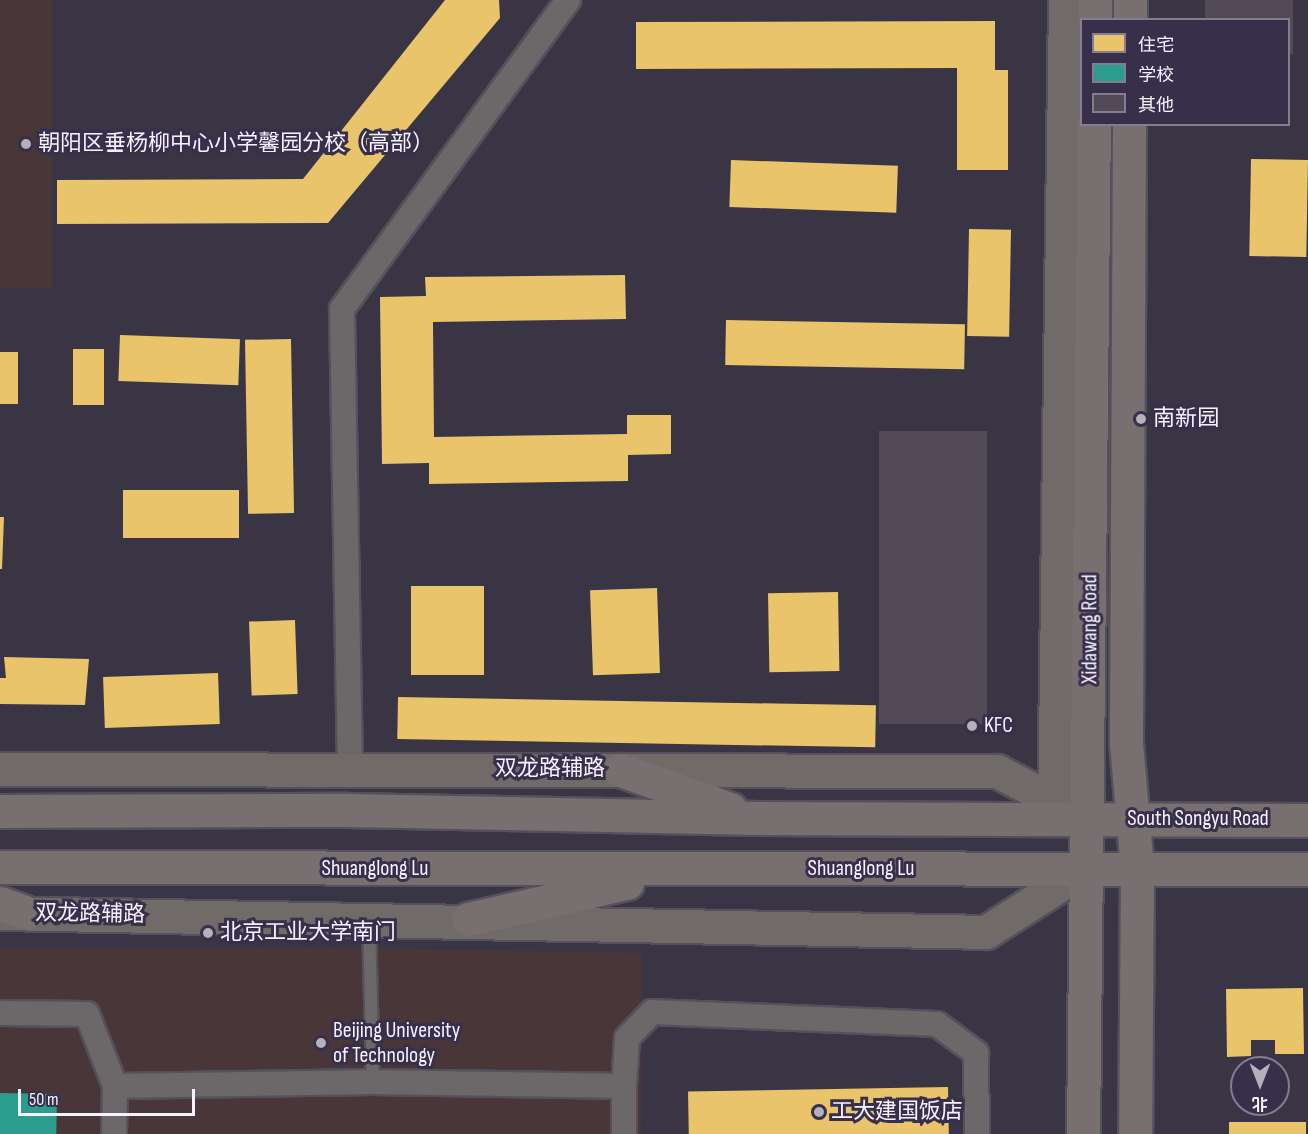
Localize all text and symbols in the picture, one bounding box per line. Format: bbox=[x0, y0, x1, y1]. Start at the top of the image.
legend bbox=[1080, 18, 1290, 126]
text: 住宅 bbox=[1138, 35, 1174, 56]
text: 学校 bbox=[1138, 65, 1174, 86]
text: 其他 bbox=[1138, 95, 1174, 116]
place label: 朝阳区垂杨柳中心小学馨园分校（高部） bbox=[38, 131, 434, 157]
marker: 朝阳区垂杨柳中心小学馨园分校（高部） bbox=[19, 137, 33, 151]
place label: 南新园 bbox=[1153, 406, 1219, 432]
marker: 南新园 bbox=[1134, 412, 1148, 426]
street label: Xidawang Road bbox=[1077, 574, 1103, 684]
place label: KFC bbox=[984, 713, 1013, 739]
marker: KFC bbox=[965, 719, 979, 733]
street label: 双龙路辅路 bbox=[495, 756, 605, 782]
street label: South Songyu Road bbox=[1127, 806, 1269, 832]
street label: Shuanglong Lu bbox=[322, 856, 428, 882]
street label: Shuanglong Lu bbox=[808, 856, 914, 882]
street label: 双龙路辅路 bbox=[35, 900, 145, 928]
place label: 北京工业大学南门 bbox=[220, 920, 396, 946]
marker: 北京工业大学南门 bbox=[201, 926, 215, 940]
place label: Beijing University of Technology bbox=[333, 1017, 460, 1068]
marker: Beijing University of Technology bbox=[314, 1036, 328, 1050]
north arrow bbox=[1230, 1056, 1290, 1116]
scale bar bbox=[21, 1077, 198, 1115]
text: 50 m bbox=[29, 1089, 59, 1110]
text: 北 bbox=[1252, 1093, 1268, 1112]
place label: 工大建国饭店 bbox=[831, 1099, 963, 1125]
marker: 工大建国饭店 bbox=[812, 1105, 826, 1119]

